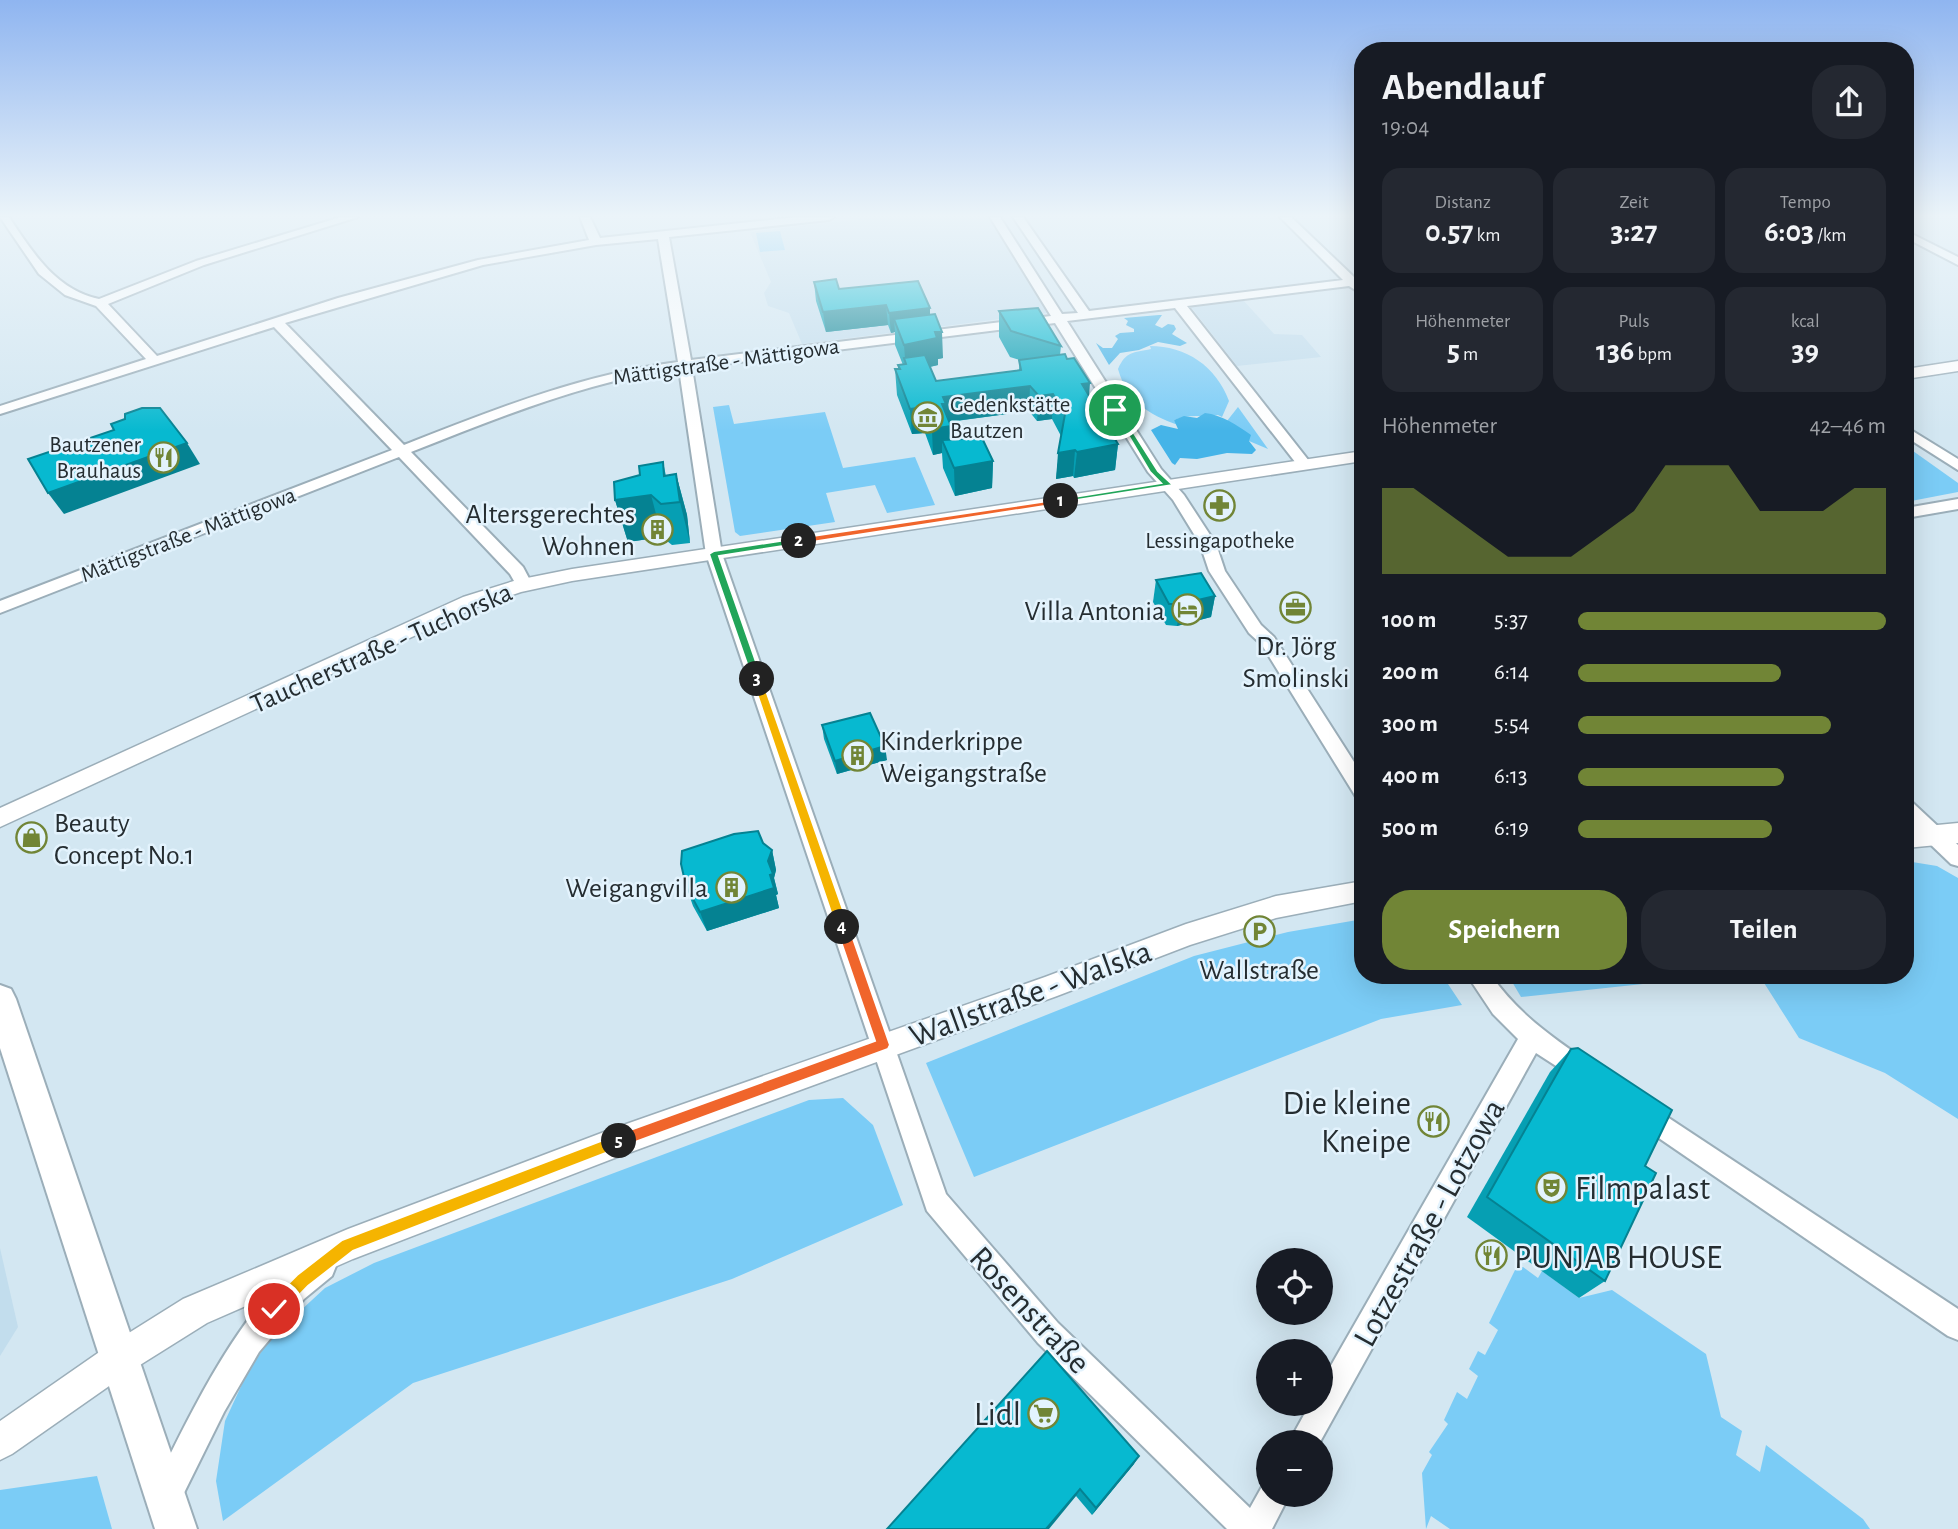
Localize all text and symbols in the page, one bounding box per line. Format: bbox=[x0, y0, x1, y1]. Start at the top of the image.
button: share bbox=[1812, 65, 1886, 139]
text: Abendlauf bbox=[1382, 69, 1543, 107]
text: 19:04 bbox=[1382, 116, 1429, 139]
text: Distanz bbox=[1435, 193, 1491, 212]
text: Zeit bbox=[1620, 193, 1648, 212]
text: Tempo bbox=[1780, 193, 1831, 212]
text: 0.57 bbox=[1425, 217, 1473, 247]
text: 3:27 bbox=[1611, 217, 1657, 247]
text: 6:03 bbox=[1764, 217, 1814, 247]
text: km bbox=[1473, 226, 1500, 245]
text: /km bbox=[1814, 226, 1847, 245]
text: Höhenmeter bbox=[1415, 312, 1510, 331]
text: Puls bbox=[1618, 312, 1650, 331]
text: kcal bbox=[1791, 312, 1820, 331]
street label: Mättigstraße - Mättigowa bbox=[612, 335, 841, 390]
text: 5 bbox=[1447, 336, 1460, 366]
text: 136 bbox=[1596, 336, 1634, 366]
text: 39 bbox=[1792, 336, 1819, 366]
text: m bbox=[1460, 345, 1478, 364]
text: bpm bbox=[1634, 345, 1672, 364]
pin bbox=[1085, 380, 1145, 440]
icon: arrive bbox=[1096, 391, 1134, 429]
place label: Gedenkstätte Bautzen bbox=[950, 394, 1070, 443]
museum icon: Gedenkstätte Bautzen bbox=[910, 400, 944, 434]
text: Höhenmeter bbox=[1382, 415, 1497, 438]
text: 42–46 m bbox=[1809, 415, 1886, 438]
place label: Bautzener Brauhaus bbox=[49, 434, 142, 483]
restaurant icon: Bautzener Brauhaus bbox=[147, 440, 181, 474]
street label: Mättigstraße - Mättigowa bbox=[78, 484, 299, 587]
pin: 1 bbox=[1044, 484, 1078, 518]
pharmacy icon: Lessingapotheke bbox=[1203, 489, 1237, 523]
text: 1 bbox=[1057, 491, 1064, 510]
place label: Altersgerechtes Wohnen bbox=[465, 501, 635, 561]
building icon: Altersgerechtes Wohnen bbox=[641, 512, 675, 546]
pin: 2 bbox=[782, 524, 816, 558]
place label: Lessingapotheke bbox=[1145, 530, 1295, 553]
text: 2 bbox=[794, 531, 803, 550]
street label: Taucherstraße - Tuchorska bbox=[247, 578, 517, 719]
office icon: Dr. Jörg Smolinski bbox=[1279, 591, 1313, 625]
hotel icon: Villa Antonia bbox=[1171, 593, 1205, 627]
place label: Villa Antonia bbox=[1025, 598, 1165, 626]
text: 100 m bbox=[1382, 609, 1436, 632]
text: 5:37 bbox=[1494, 609, 1528, 632]
place label: Dr. Jörg Smolinski bbox=[1242, 633, 1350, 693]
text: 200 m bbox=[1382, 661, 1439, 684]
text: 6:14 bbox=[1494, 661, 1529, 684]
pin: 3 bbox=[740, 662, 774, 696]
text: 3 bbox=[752, 669, 761, 688]
text: 300 m bbox=[1382, 713, 1438, 736]
text: 5:54 bbox=[1494, 713, 1530, 736]
place label: Kinderkrippe Weigangstraße bbox=[880, 728, 1047, 788]
building icon: Kinderkrippe Weigangstraße bbox=[840, 739, 874, 773]
text: 400 m bbox=[1382, 765, 1440, 788]
text: 6:13 bbox=[1494, 765, 1527, 788]
place label: Beauty Concept No.1 bbox=[54, 810, 194, 870]
text: 500 m bbox=[1382, 817, 1438, 840]
text: 6:19 bbox=[1494, 817, 1529, 840]
shop icon: Beauty Concept No.1 bbox=[14, 821, 48, 855]
building icon: Weigangvilla bbox=[714, 870, 748, 904]
place label: Weigangvilla bbox=[565, 875, 708, 903]
button: Speichern bbox=[1382, 890, 1627, 970]
button: Teilen bbox=[1641, 890, 1886, 970]
pin: 4 bbox=[824, 909, 860, 944]
parking icon: Wallstraße bbox=[1242, 915, 1276, 949]
text: 4 bbox=[837, 917, 846, 936]
street label: Wallstraße - Walska bbox=[905, 935, 1156, 1053]
place label: Wallstraße bbox=[1199, 957, 1319, 985]
place label: Die kleine Kneipe bbox=[1282, 1088, 1411, 1159]
street label: Lotzestraße - Lotzowa bbox=[1349, 1094, 1512, 1352]
restaurant icon: Die kleine Kneipe bbox=[1417, 1104, 1451, 1138]
pin: 5 bbox=[602, 1124, 636, 1158]
text: 5 bbox=[614, 1131, 623, 1150]
theatre icon: Filmpalast bbox=[1535, 1170, 1569, 1204]
place label: Filmpalast bbox=[1575, 1173, 1711, 1206]
restaurant icon: PUNJAB HOUSE bbox=[1474, 1239, 1508, 1273]
street label: Rosenstraße bbox=[963, 1241, 1096, 1380]
place label: PUNJAB HOUSE bbox=[1514, 1242, 1722, 1275]
map controls bbox=[1256, 1248, 1333, 1507]
button: locate bbox=[1256, 1248, 1333, 1325]
pin bbox=[244, 1279, 304, 1339]
icon: check bbox=[255, 1290, 293, 1328]
button: + bbox=[1256, 1339, 1333, 1416]
supermarket icon: Lidl bbox=[1027, 1396, 1061, 1430]
place label: Lidl bbox=[974, 1399, 1021, 1432]
button: − bbox=[1256, 1430, 1333, 1507]

